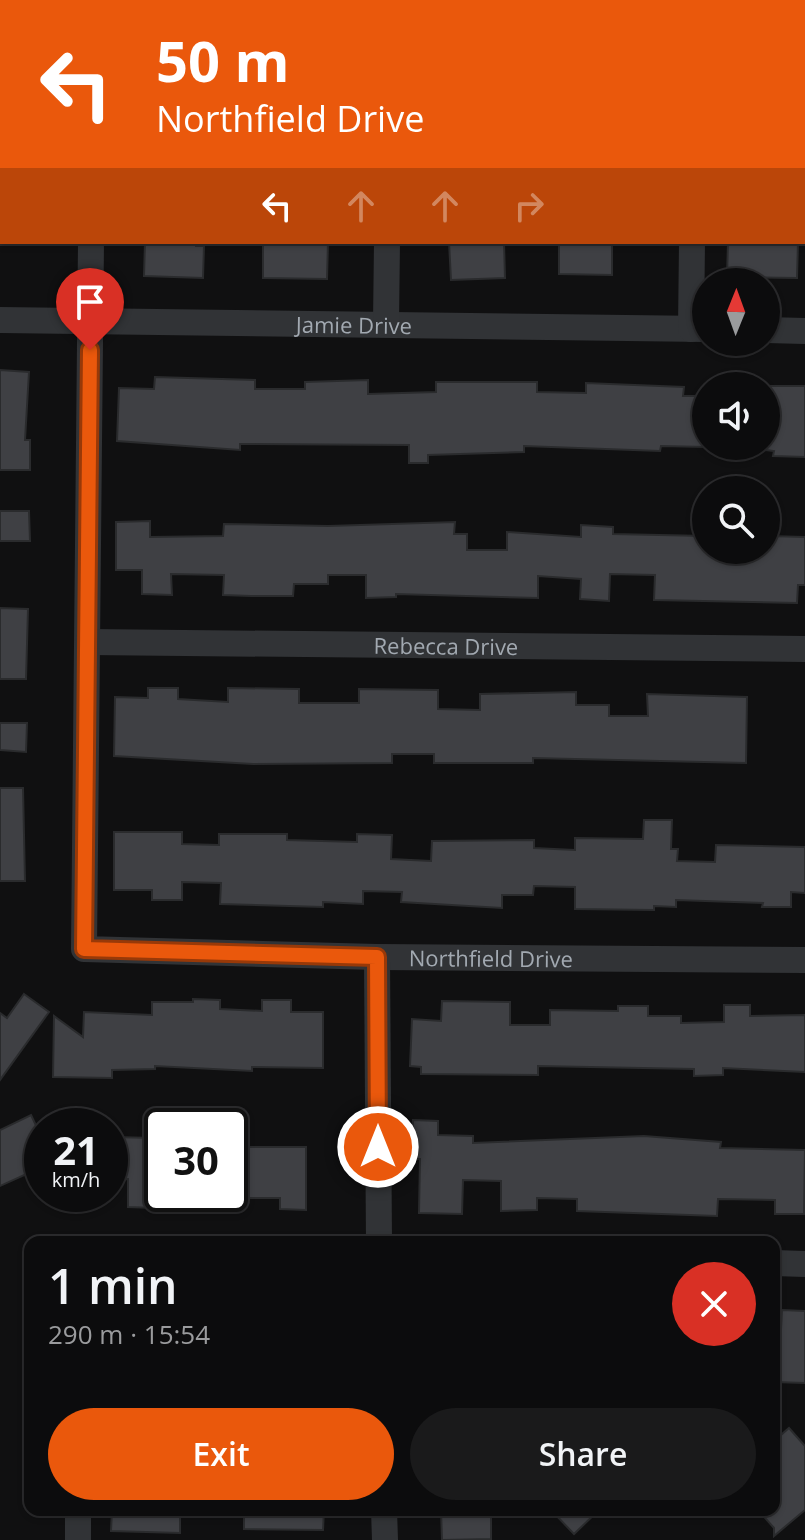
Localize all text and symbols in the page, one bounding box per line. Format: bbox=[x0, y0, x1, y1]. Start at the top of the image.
text: 50 m bbox=[156, 22, 290, 98]
icon: left bbox=[24, 32, 128, 136]
text: Northfield Drive bbox=[156, 94, 424, 143]
icon: left bbox=[255, 184, 299, 228]
icon: ahead bbox=[339, 184, 383, 228]
icon: ahead bbox=[423, 184, 467, 228]
icon: right bbox=[507, 184, 551, 228]
pin bbox=[56, 268, 124, 350]
north arrow bbox=[692, 268, 780, 356]
map controls bbox=[692, 268, 780, 564]
icon: arrive bbox=[68, 280, 112, 324]
street label: Jamie Drive bbox=[294, 309, 412, 340]
button: sound bbox=[692, 372, 780, 460]
button: search bbox=[692, 476, 780, 564]
street label: Rebecca Drive bbox=[373, 630, 518, 661]
street label: Northfield Drive bbox=[409, 942, 573, 973]
position arrow bbox=[336, 1105, 420, 1189]
speed limit sign: 30 bbox=[144, 1108, 248, 1212]
text: 21 bbox=[53, 1122, 99, 1177]
text: km/h bbox=[52, 1166, 100, 1193]
text: 1 min bbox=[48, 1253, 178, 1318]
button: close bbox=[672, 1262, 756, 1346]
text: 290 m · 15:54 bbox=[48, 1316, 210, 1352]
button: Exit bbox=[48, 1408, 394, 1500]
button: Share bbox=[410, 1408, 756, 1500]

